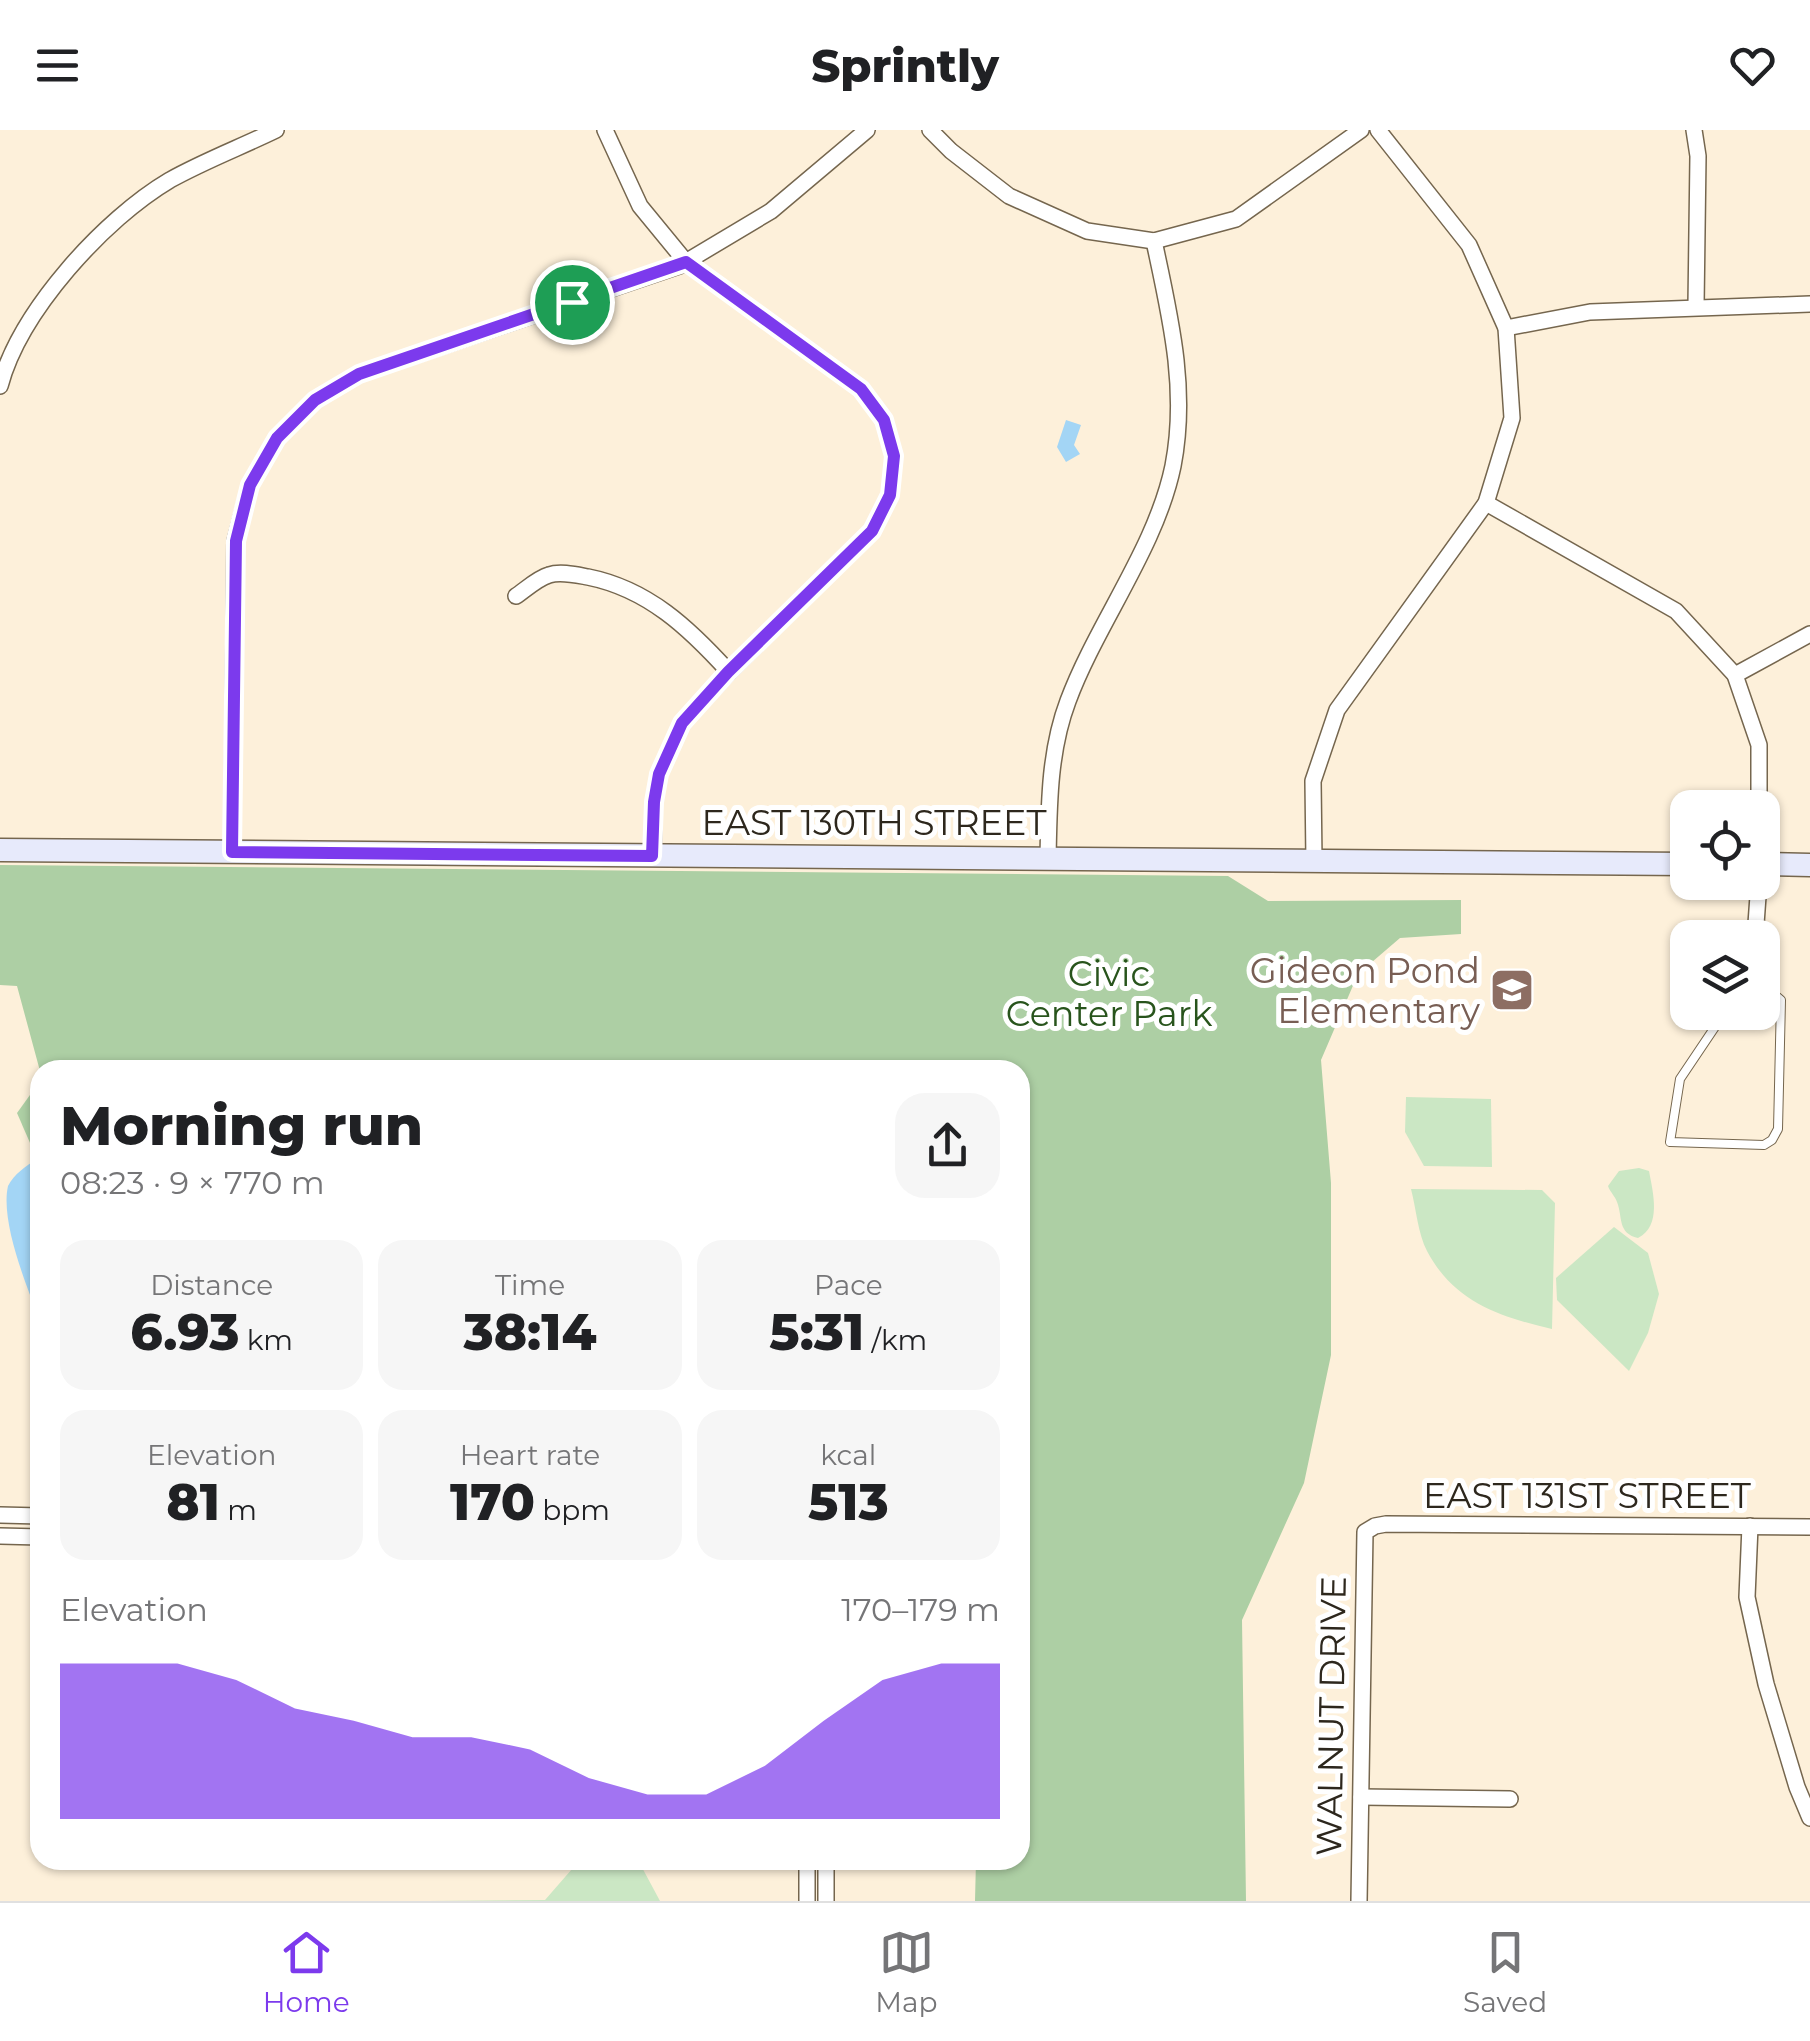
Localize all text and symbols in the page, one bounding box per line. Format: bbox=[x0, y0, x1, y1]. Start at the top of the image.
icon: menu bbox=[30, 38, 85, 93]
text: Sprintly bbox=[811, 38, 999, 93]
icon: heart bbox=[1725, 38, 1780, 93]
pin bbox=[530, 260, 615, 345]
icon: arrive bbox=[545, 275, 600, 330]
map controls bbox=[1670, 790, 1780, 1030]
button: locate bbox=[1670, 790, 1780, 900]
street label: EAST 130TH STREET bbox=[702, 801, 1047, 844]
button: layers bbox=[1670, 920, 1780, 1030]
place label: Gideon Pond Elementary bbox=[1250, 949, 1480, 1032]
park label: Civic Center Park bbox=[1006, 952, 1212, 1035]
school or university icon: Gideon Pond Elementary bbox=[1489, 967, 1535, 1013]
text: Morning run bbox=[60, 1092, 423, 1159]
button: share bbox=[895, 1093, 1000, 1198]
text: 08:23 · 9 × 770 m bbox=[60, 1163, 325, 1202]
text: Distance bbox=[150, 1268, 273, 1302]
text: Time bbox=[495, 1268, 565, 1302]
text: Pace bbox=[814, 1268, 883, 1302]
text: 6.93 bbox=[130, 1302, 239, 1363]
text: 38:14 bbox=[463, 1302, 596, 1363]
text: 5:31 bbox=[769, 1302, 864, 1363]
text: km bbox=[239, 1323, 293, 1357]
text: /km bbox=[864, 1323, 927, 1357]
text: Elevation bbox=[147, 1438, 276, 1472]
text: Heart rate bbox=[460, 1438, 600, 1472]
text: kcal bbox=[820, 1438, 876, 1472]
text: 81 bbox=[166, 1472, 220, 1533]
text: 170 bbox=[450, 1472, 535, 1533]
text: 513 bbox=[808, 1472, 889, 1533]
street label: EAST 131ST STREET bbox=[1423, 1474, 1751, 1517]
text: m bbox=[220, 1493, 257, 1527]
text: bpm bbox=[535, 1493, 610, 1527]
street label: WALNUT DRIVE bbox=[1307, 1576, 1355, 1856]
text: Elevation bbox=[60, 1590, 208, 1629]
text: 170–179 m bbox=[841, 1590, 1000, 1629]
tab: Home bbox=[263, 1925, 350, 2019]
tab: Map bbox=[875, 1925, 938, 2019]
tab: Saved bbox=[1463, 1925, 1547, 2019]

